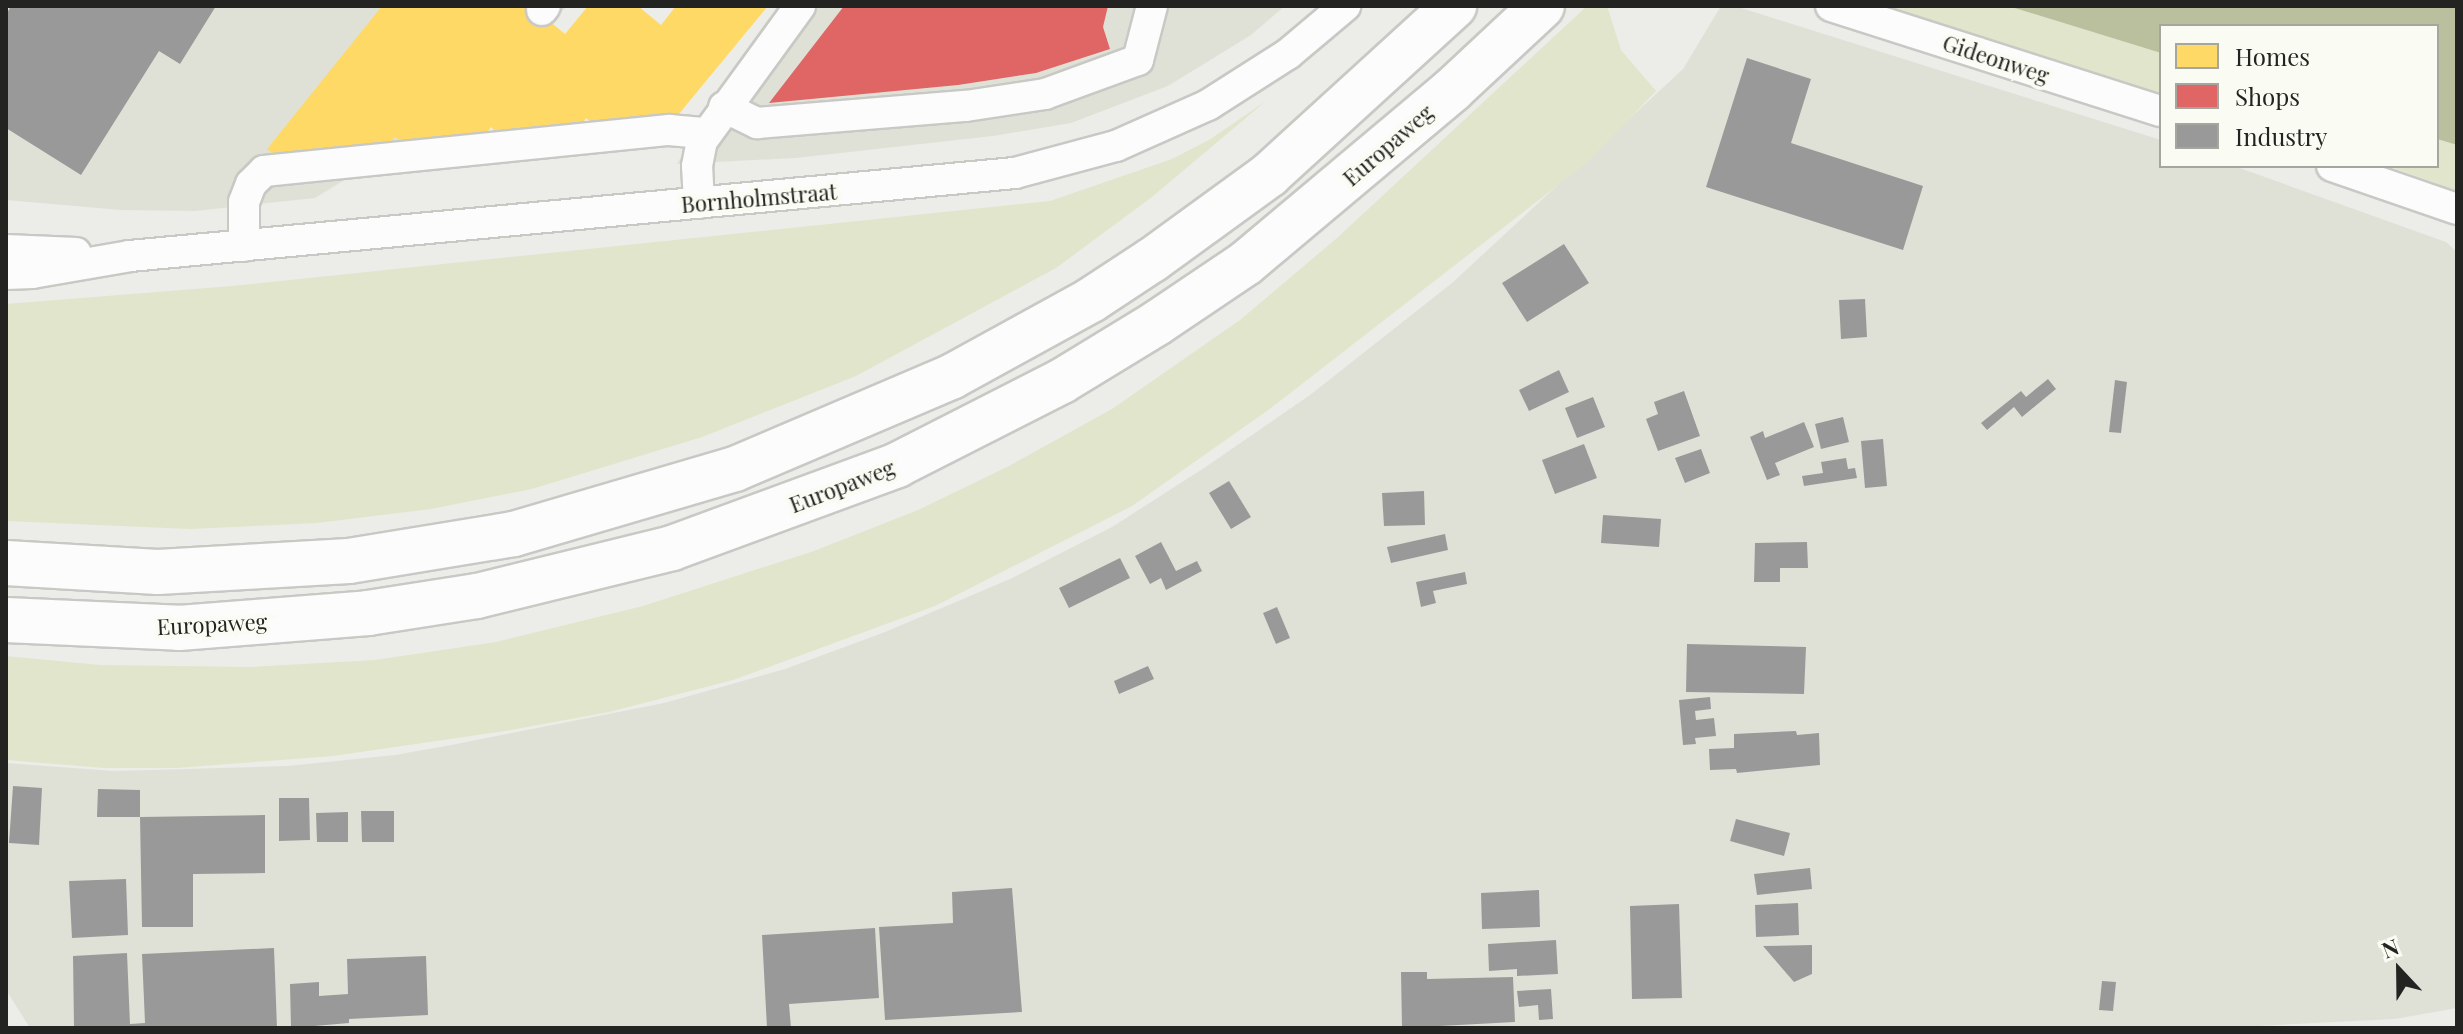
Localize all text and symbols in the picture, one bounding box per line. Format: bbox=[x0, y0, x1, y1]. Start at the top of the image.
legend bbox=[2159, 24, 2439, 168]
street label: Gideonweg bbox=[1939, 29, 2053, 89]
text: Homes bbox=[2235, 40, 2310, 72]
text: Shops bbox=[2235, 80, 2300, 112]
street label: Europaweg bbox=[1338, 99, 1438, 191]
text: Industry bbox=[2235, 120, 2327, 152]
street label: Bornholmstraat bbox=[680, 178, 838, 218]
street label: Europaweg bbox=[786, 454, 898, 518]
street label: Europaweg bbox=[156, 608, 268, 640]
north arrow bbox=[2359, 930, 2439, 1010]
text: N bbox=[2377, 931, 2403, 965]

